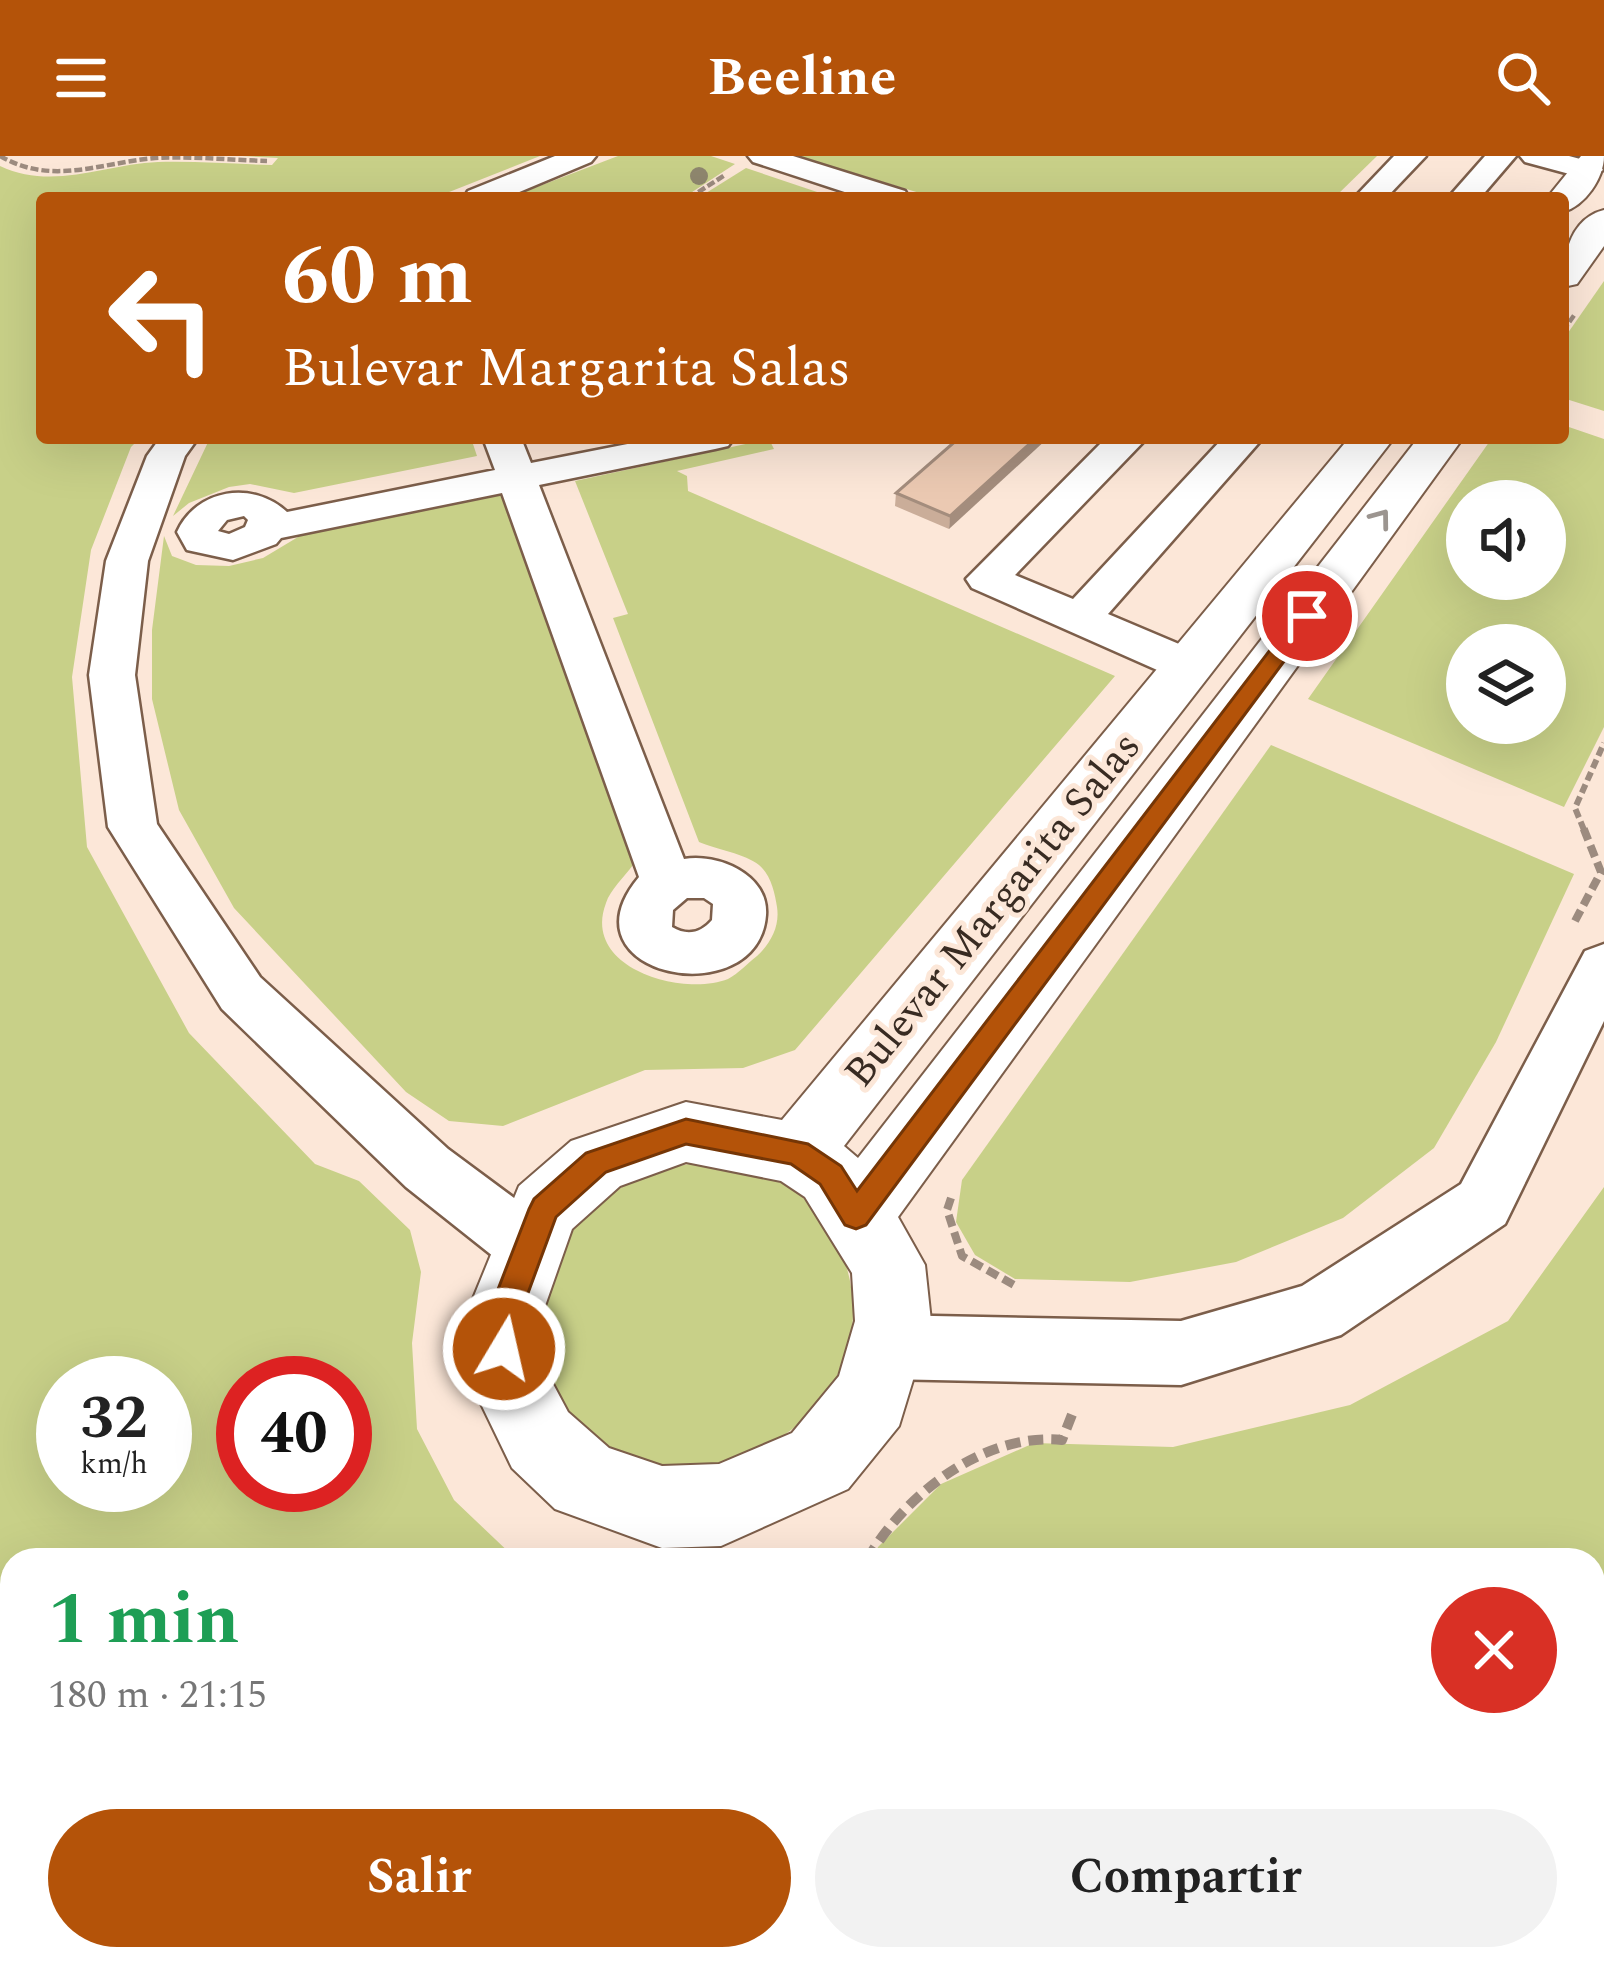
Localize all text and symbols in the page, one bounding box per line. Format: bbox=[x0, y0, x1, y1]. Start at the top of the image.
text: Beeline bbox=[708, 37, 896, 119]
icon: menu bbox=[48, 45, 114, 111]
icon: search bbox=[1490, 45, 1556, 111]
text: 60 m bbox=[282, 213, 473, 341]
icon: left bbox=[84, 240, 240, 396]
text: Bulevar Margarita Salas bbox=[282, 328, 851, 410]
map controls bbox=[1446, 480, 1566, 744]
button: sound bbox=[1446, 480, 1566, 600]
one-way arrow bbox=[1366, 510, 1388, 531]
pin bbox=[1256, 565, 1358, 667]
icon: arrive bbox=[1274, 583, 1340, 649]
button: layers bbox=[1446, 624, 1566, 744]
street label: Bulevar Margarita Salas bbox=[829, 718, 1157, 1102]
position arrow bbox=[441, 1286, 567, 1412]
speed limit sign: 40 bbox=[216, 1356, 372, 1512]
text: 32 bbox=[80, 1373, 148, 1465]
text: km/h bbox=[80, 1441, 148, 1487]
text: 1 min bbox=[48, 1566, 240, 1675]
button: close bbox=[1431, 1587, 1557, 1713]
text: 180 m · 21:15 bbox=[48, 1666, 267, 1725]
button: Salir bbox=[48, 1809, 791, 1947]
button: Compartir bbox=[815, 1809, 1557, 1947]

